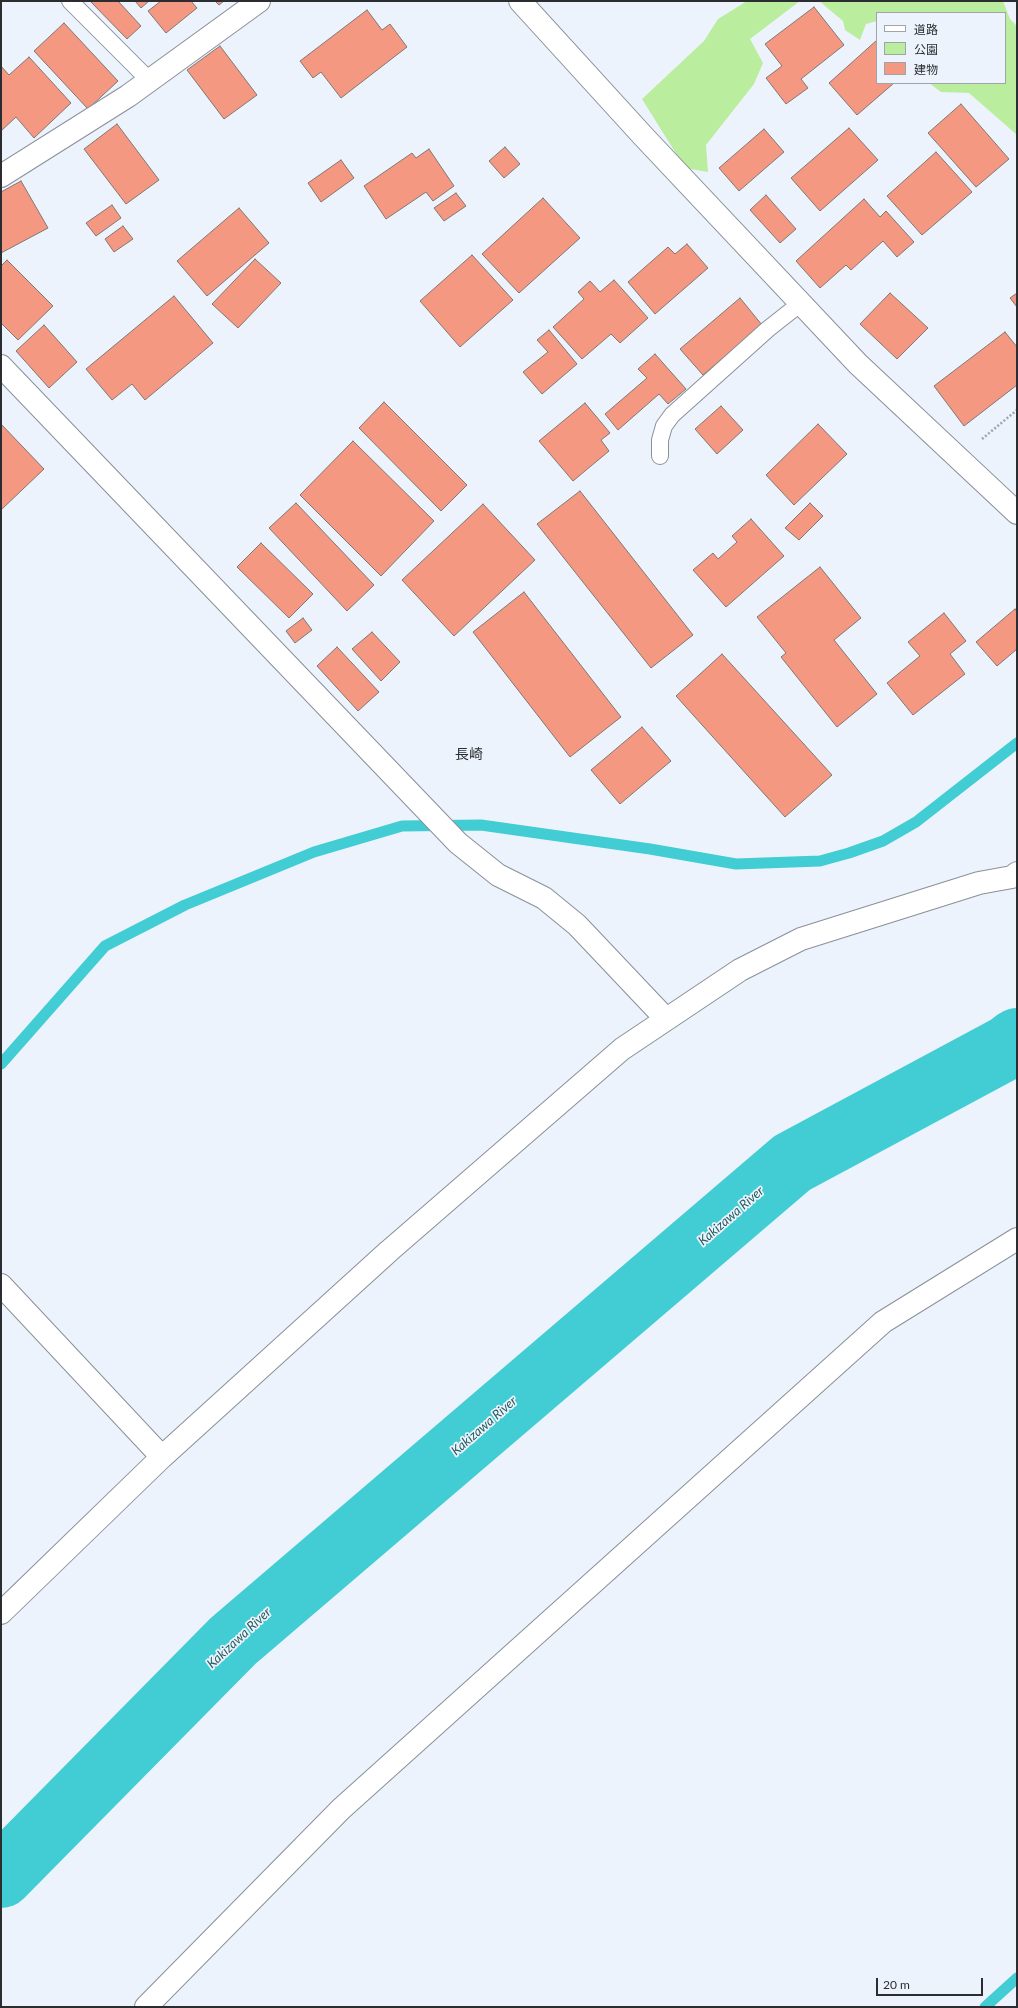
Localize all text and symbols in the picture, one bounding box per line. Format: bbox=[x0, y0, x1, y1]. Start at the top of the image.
legend bbox=[876, 12, 1006, 84]
text: 道路 bbox=[914, 22, 938, 37]
text: 公園 bbox=[914, 42, 938, 57]
text: 建物 bbox=[914, 62, 938, 77]
district label: 長崎 bbox=[455, 746, 483, 762]
water label: Kakizawa River bbox=[695, 1183, 767, 1249]
water label: Kakizawa River bbox=[448, 1393, 520, 1459]
water label: Kakizawa River bbox=[204, 1604, 274, 1672]
scale bar bbox=[878, 1970, 985, 1996]
text: 20 m bbox=[883, 1977, 910, 1992]

